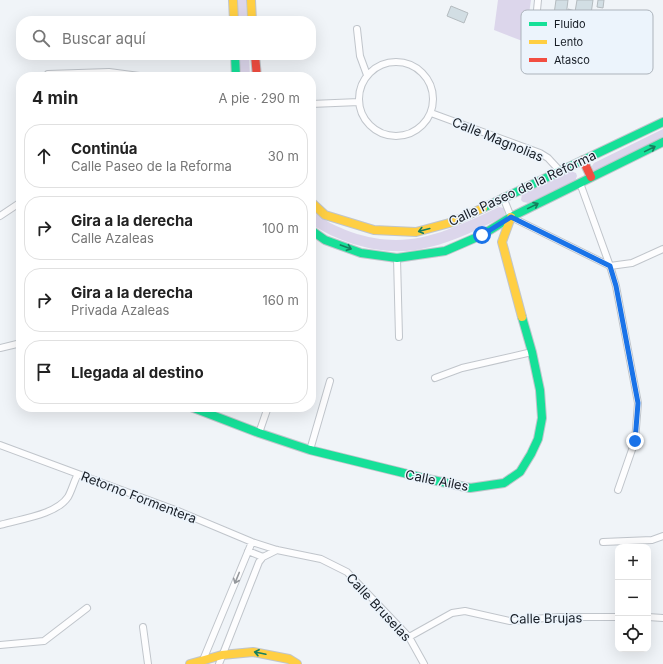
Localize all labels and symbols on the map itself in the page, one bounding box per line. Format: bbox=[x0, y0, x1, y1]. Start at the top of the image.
legend bbox=[521, 10, 653, 74]
text: Fluido bbox=[554, 17, 586, 31]
text: Lento bbox=[554, 35, 584, 49]
text: Atasco bbox=[554, 53, 590, 67]
street label: Calle Magnolias bbox=[450, 113, 546, 165]
one-way arrow bbox=[643, 145, 655, 152]
street label: Calle Paseo de la Reforma bbox=[446, 147, 598, 229]
one-way arrow bbox=[527, 202, 539, 209]
route start bbox=[473, 226, 491, 244]
one-way arrow bbox=[417, 227, 430, 234]
one-way arrow bbox=[339, 244, 351, 252]
route end bbox=[626, 432, 644, 450]
street label: Calle Ailes bbox=[404, 466, 470, 494]
street label: Retorno Formentera bbox=[79, 468, 199, 526]
street label: Calle Bruselas bbox=[343, 570, 415, 644]
one-way arrow bbox=[232, 572, 240, 584]
street label: Calle Brujas bbox=[509, 609, 583, 627]
one-way arrow bbox=[254, 649, 267, 657]

